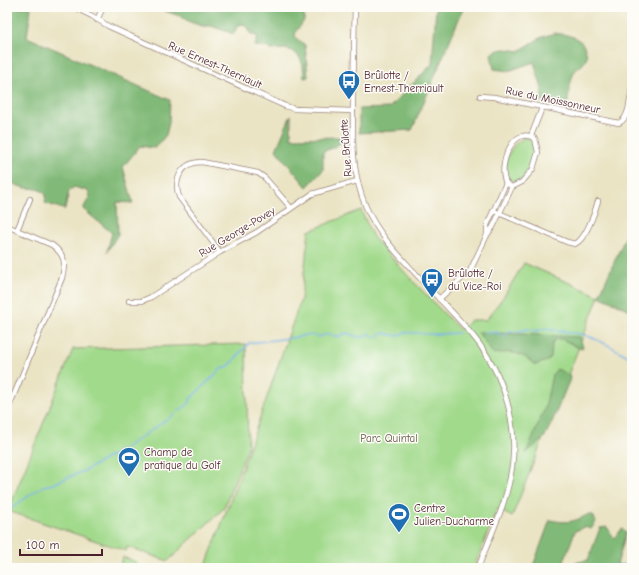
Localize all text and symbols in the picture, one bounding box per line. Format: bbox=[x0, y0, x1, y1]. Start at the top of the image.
street label: Rue Ernest-Therriault bbox=[166, 39, 264, 92]
bus stop icon: Brûlotte / Ernest-Therriault bbox=[336, 68, 362, 101]
place label: Brûlotte / Ernest-Therriault bbox=[364, 69, 444, 95]
street label: Rue du Moissonneur bbox=[504, 84, 602, 117]
street label: Rue Brûlotte bbox=[337, 118, 355, 177]
street label: Rue George-Povey bbox=[197, 204, 278, 260]
bus stop icon: Brûlotte / du Vice-Roi bbox=[419, 266, 445, 299]
place label: Brûlotte / du Vice-Roi bbox=[448, 267, 502, 293]
park label: Parc Quintal bbox=[360, 432, 418, 445]
sports icon: Champ de pratique du Golf bbox=[116, 445, 142, 478]
place label: Champ de pratique du Golf bbox=[144, 446, 221, 472]
sports icon: Centre Julien-Ducharme bbox=[386, 501, 412, 534]
place label: Centre Julien-Ducharme bbox=[414, 502, 494, 528]
scale bar bbox=[20, 531, 102, 557]
text: 100 m bbox=[26, 538, 59, 552]

